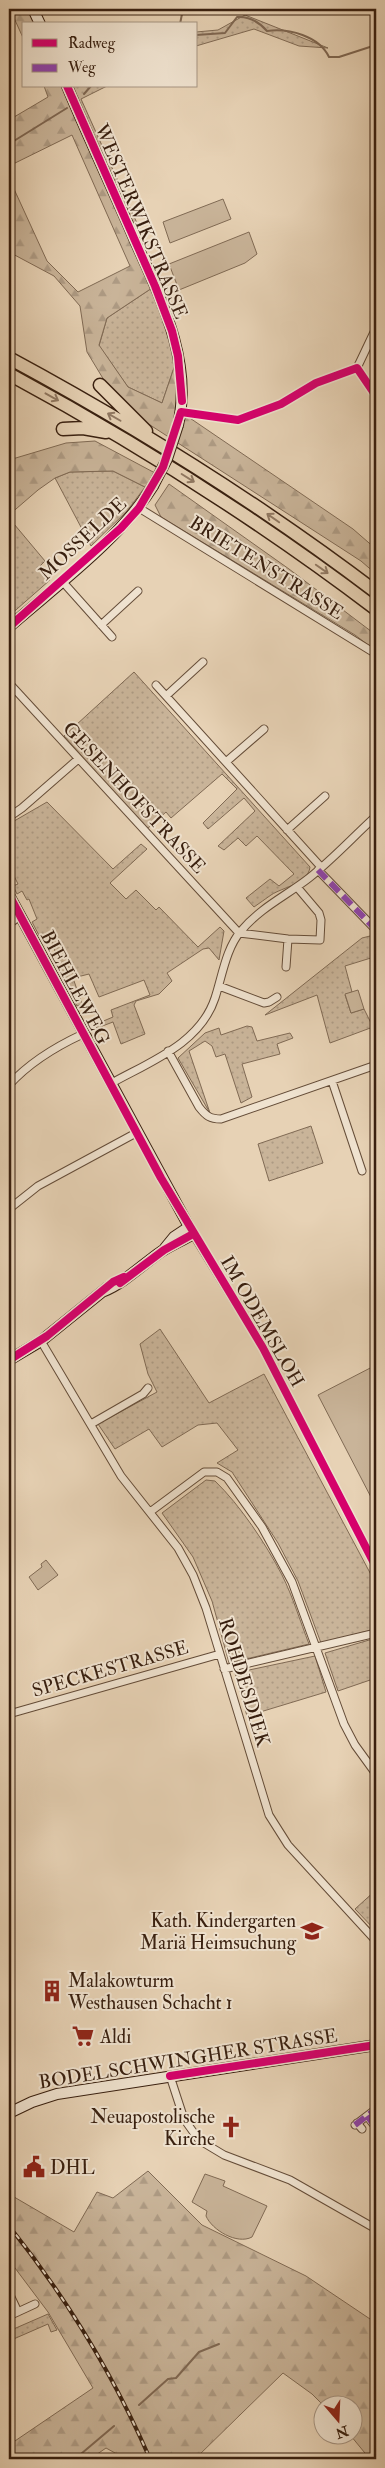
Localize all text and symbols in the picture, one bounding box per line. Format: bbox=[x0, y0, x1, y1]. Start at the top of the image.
legend bbox=[22, 22, 198, 88]
text: Radweg bbox=[68, 34, 116, 53]
text: Weg bbox=[67, 58, 96, 77]
street label: WESTERWIKSTRASSE bbox=[89, 119, 193, 323]
one-way arrow bbox=[44, 392, 59, 402]
one-way arrow bbox=[107, 412, 121, 422]
one-way arrow bbox=[180, 473, 194, 483]
street label: MOSSELDE bbox=[34, 492, 132, 585]
street label: BRIETENSTRASSE bbox=[185, 511, 348, 625]
one-way arrow bbox=[266, 513, 280, 523]
one-way arrow bbox=[315, 564, 329, 574]
street label: GESENHOFSTRASSE bbox=[58, 717, 211, 879]
street label: BIEHLEWEG bbox=[35, 926, 115, 1049]
street label: IM ODEMSLOH bbox=[215, 1251, 309, 1392]
street label: ROHDESDIEK bbox=[213, 1615, 275, 1750]
street label: SPECKESTRASSE bbox=[29, 1635, 191, 1703]
place label: Kath. Kindergarten Mariä Heimsuchung bbox=[140, 1909, 297, 1955]
school or university icon: Kath. Kindergarten Mariä Heimsuchung bbox=[299, 1918, 325, 1944]
place label: Malakowturm Westhausen Schacht 1 bbox=[67, 1969, 233, 2015]
building icon: Malakowturm Westhausen Schacht 1 bbox=[39, 1978, 65, 2004]
street label: BODELSCHWINGHER STRASSE bbox=[37, 2023, 340, 2094]
supermarket icon: Aldi bbox=[70, 2023, 96, 2049]
place label: Aldi bbox=[99, 2025, 131, 2049]
place label: Neuapostolische Kirche bbox=[90, 2105, 215, 2151]
church icon: Neuapostolische Kirche bbox=[218, 2114, 244, 2140]
public building icon: DHL bbox=[21, 2154, 47, 2180]
place label: DHL bbox=[50, 2156, 95, 2180]
north arrow bbox=[312, 2396, 362, 2446]
text: N bbox=[333, 2421, 352, 2442]

